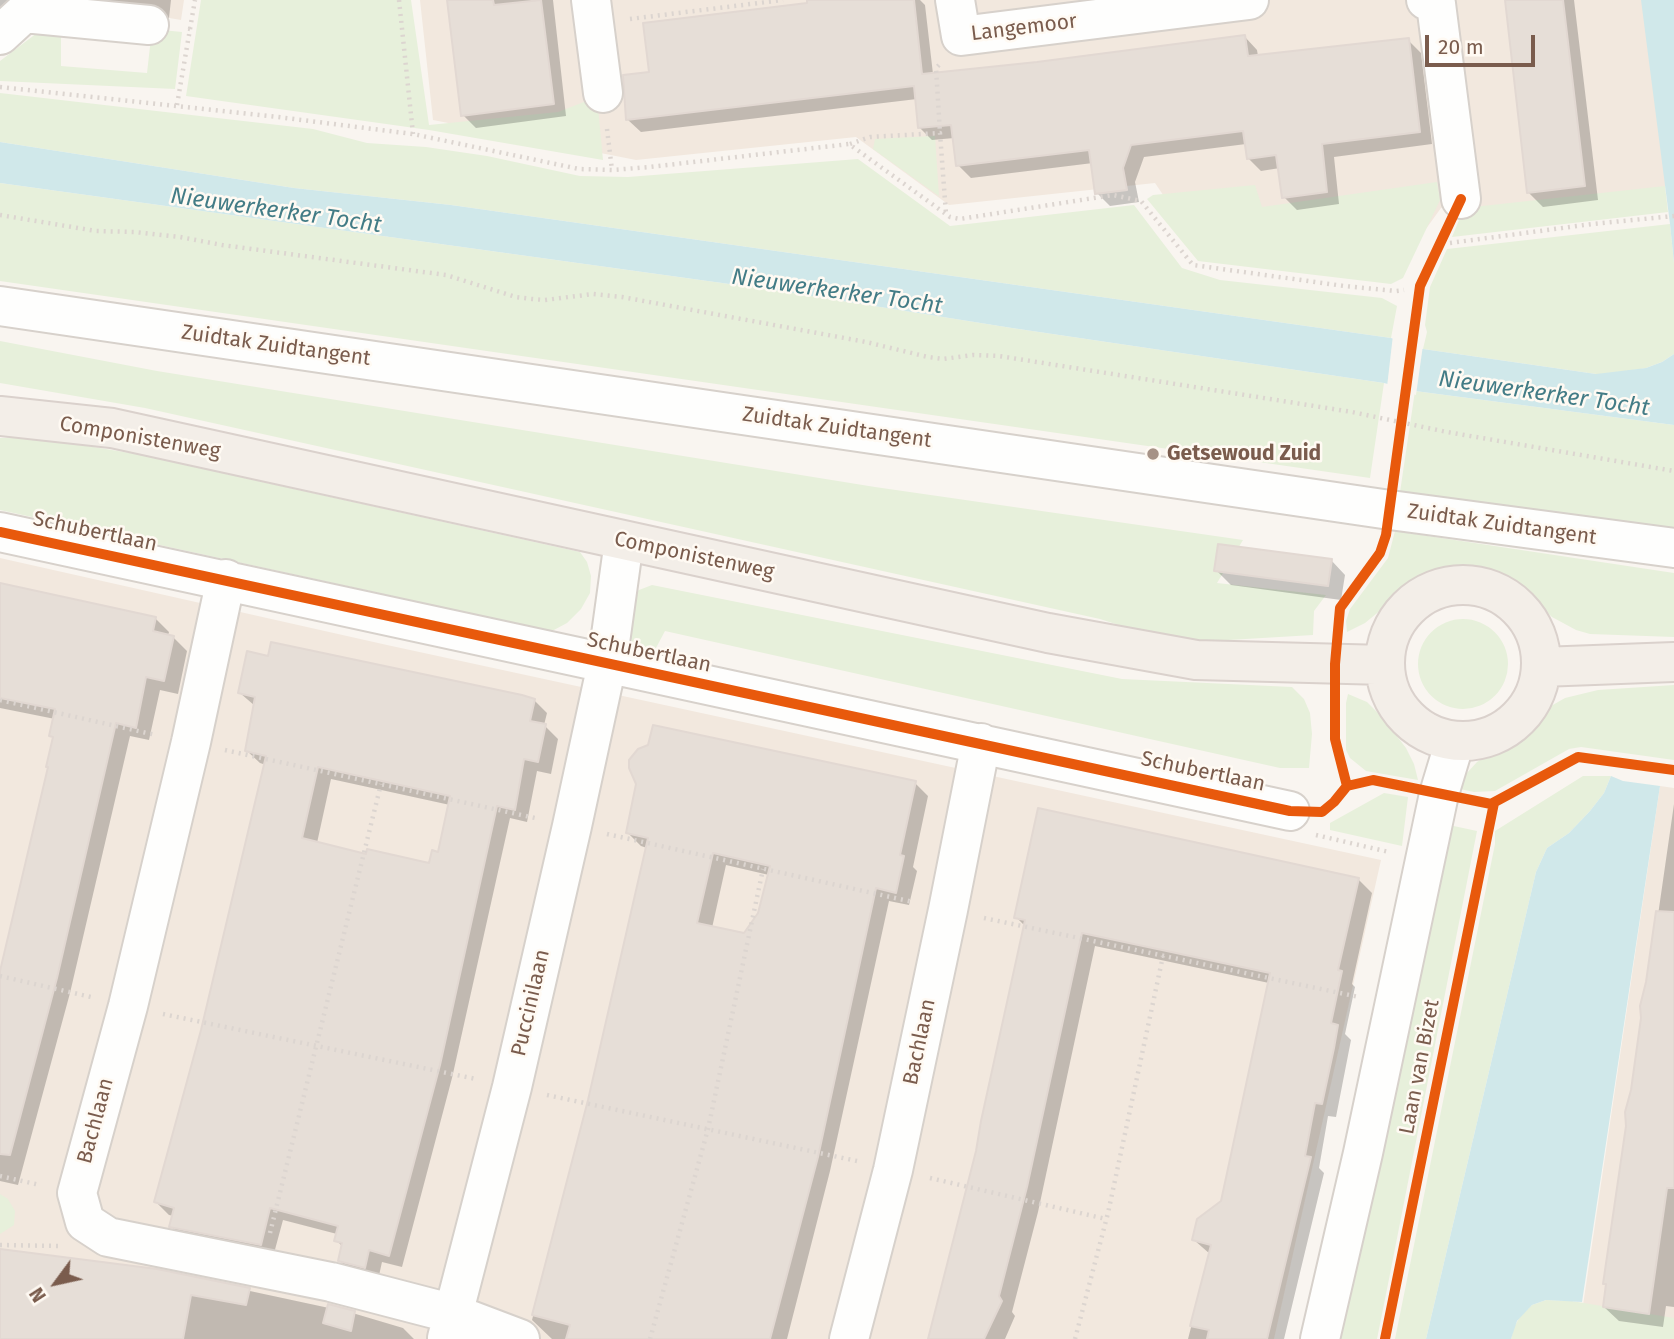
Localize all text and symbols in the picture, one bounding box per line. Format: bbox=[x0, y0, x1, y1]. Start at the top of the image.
street label: Langemoor bbox=[970, 9, 1078, 47]
scale bar bbox=[1429, 21, 1539, 65]
text: 20 m bbox=[1438, 34, 1484, 60]
water label: Nieuwerkerker Tocht bbox=[169, 183, 383, 239]
water label: Nieuwerkerker Tocht bbox=[730, 264, 944, 320]
street label: Zuidtak Zuidtangent bbox=[180, 320, 372, 372]
water label: Nieuwerkerker Tocht bbox=[1437, 366, 1651, 422]
street label: Zuidtak Zuidtangent bbox=[741, 402, 933, 454]
street label: Componistenweg bbox=[58, 411, 222, 465]
place label: Getsewoud Zuid bbox=[1167, 441, 1321, 467]
marker: Getsewoud Zuid bbox=[1145, 446, 1161, 462]
street label: Zuidtak Zuidtangent bbox=[1406, 499, 1598, 551]
street label: Schubertlaan bbox=[31, 507, 159, 557]
street label: Componistenweg bbox=[612, 527, 776, 585]
street label: Schubertlaan bbox=[585, 628, 713, 678]
street label: Schubertlaan bbox=[1139, 747, 1267, 797]
street label: Puccinilaan bbox=[506, 947, 556, 1059]
street label: Bachlaan bbox=[899, 997, 941, 1087]
street label: Laan van Bizet bbox=[1395, 997, 1445, 1137]
street label: Bachlaan bbox=[72, 1075, 120, 1167]
north arrow bbox=[21, 1248, 91, 1318]
text: N bbox=[25, 1283, 51, 1306]

